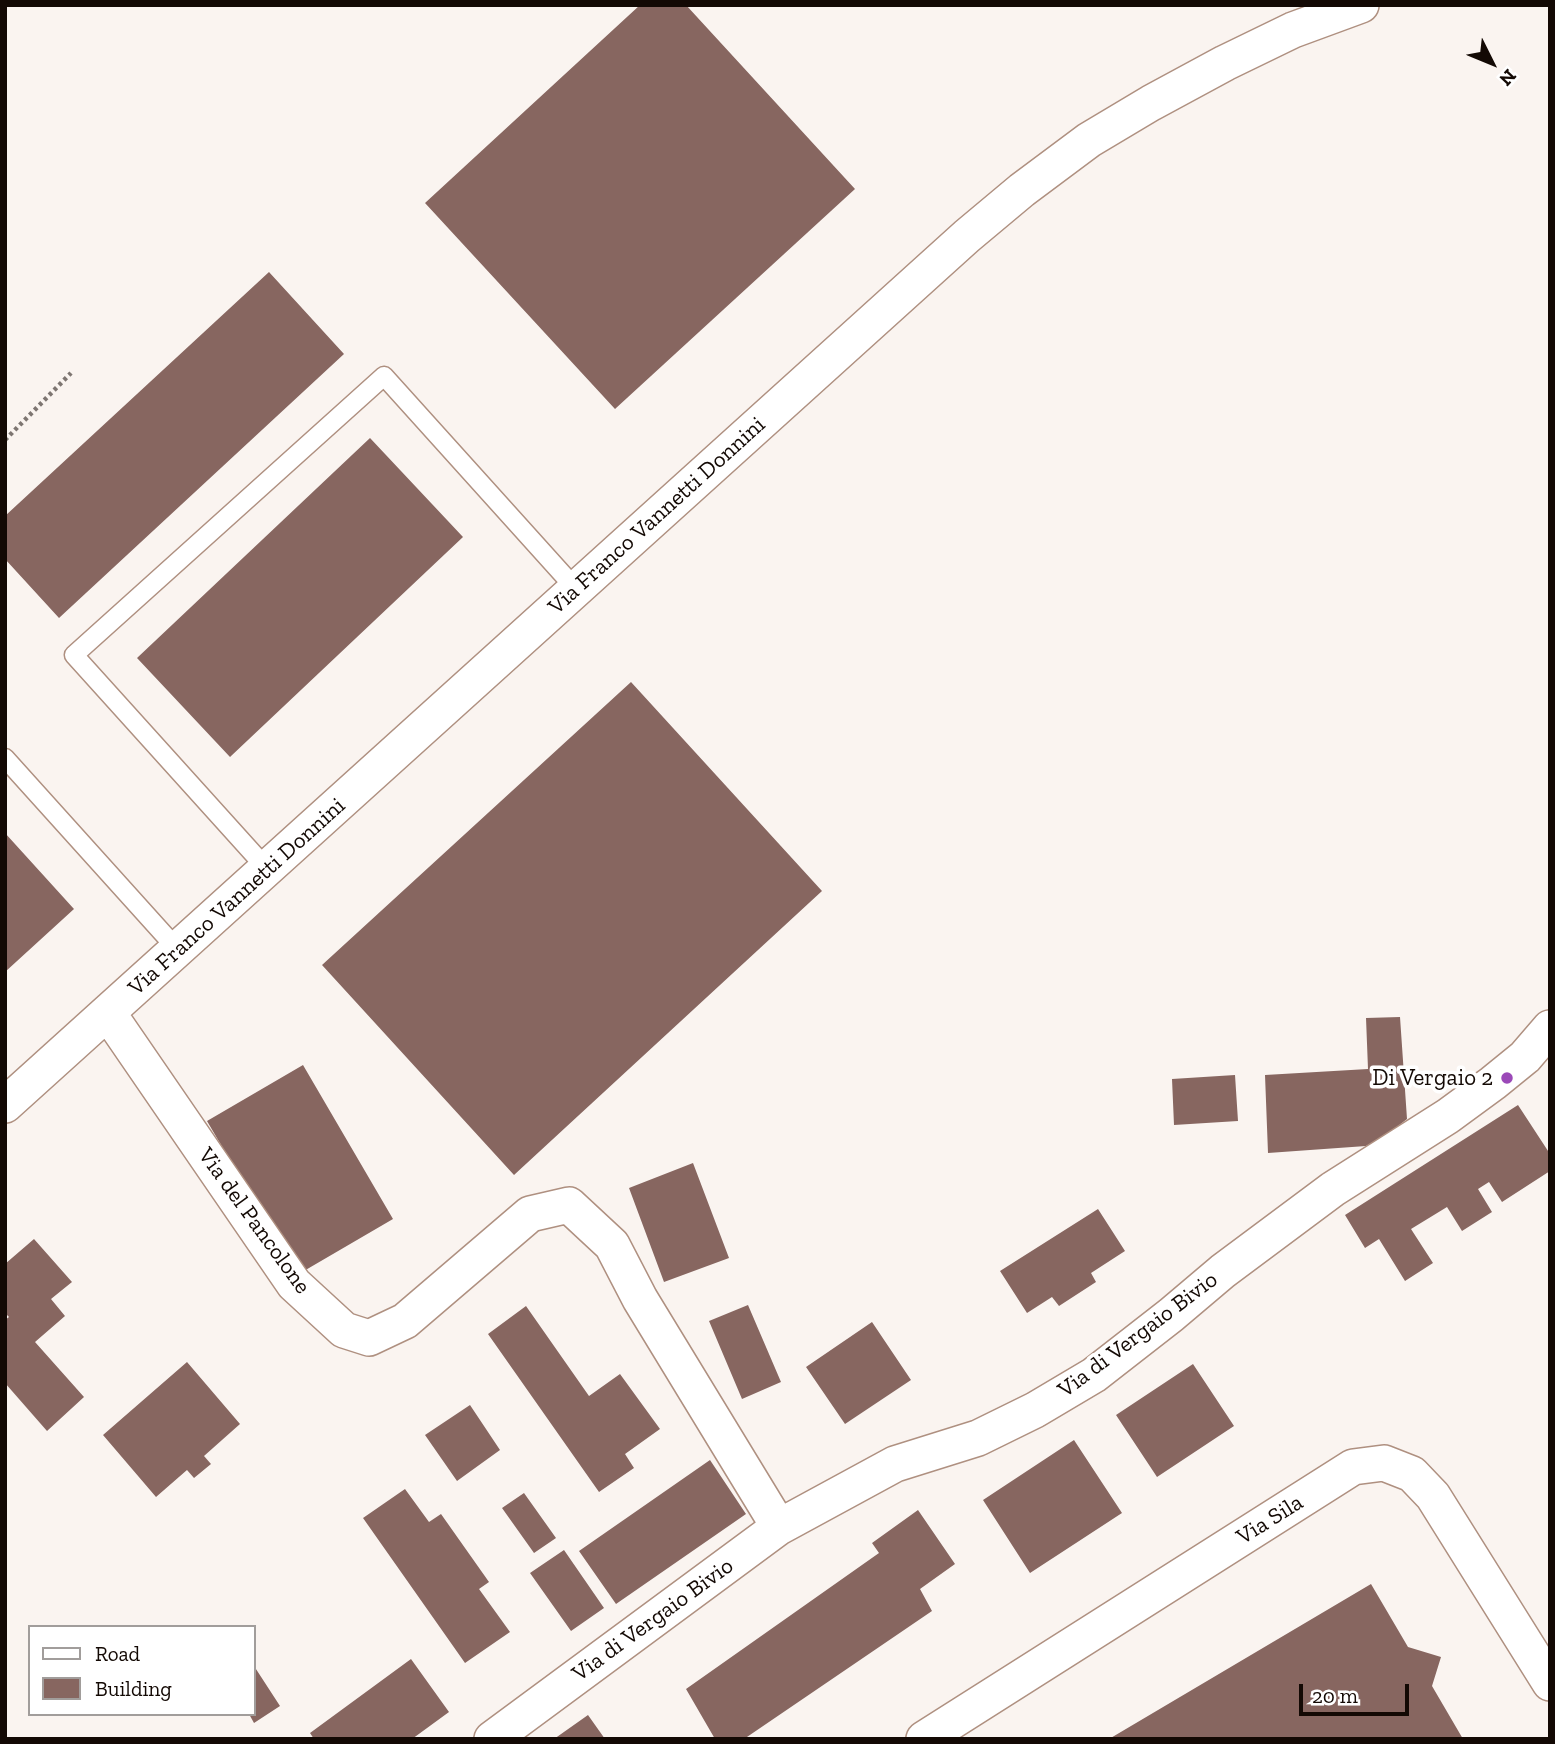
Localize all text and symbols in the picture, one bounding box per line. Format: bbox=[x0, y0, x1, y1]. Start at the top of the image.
north arrow bbox=[1457, 28, 1527, 98]
text: N bbox=[1494, 65, 1521, 91]
street label: Via Franco Vannetti Donnini bbox=[543, 411, 771, 621]
street label: Via Franco Vannetti Donnini bbox=[123, 792, 351, 1002]
place label: Di Vergaio 2 bbox=[1372, 1064, 1493, 1092]
marker: Di Vergaio 2 bbox=[1499, 1070, 1515, 1086]
street label: Via del Pancolone bbox=[192, 1143, 316, 1299]
street label: Via di Vergaio Bivio bbox=[1053, 1266, 1223, 1404]
street label: Via Sila bbox=[1232, 1489, 1308, 1551]
street label: Via di Vergaio Bivio bbox=[567, 1552, 739, 1688]
legend bbox=[28, 1625, 256, 1716]
text: Road bbox=[95, 1641, 140, 1666]
scale bar bbox=[1303, 1670, 1413, 1714]
text: Building bbox=[95, 1676, 172, 1701]
text: 20 m bbox=[1312, 1683, 1358, 1708]

